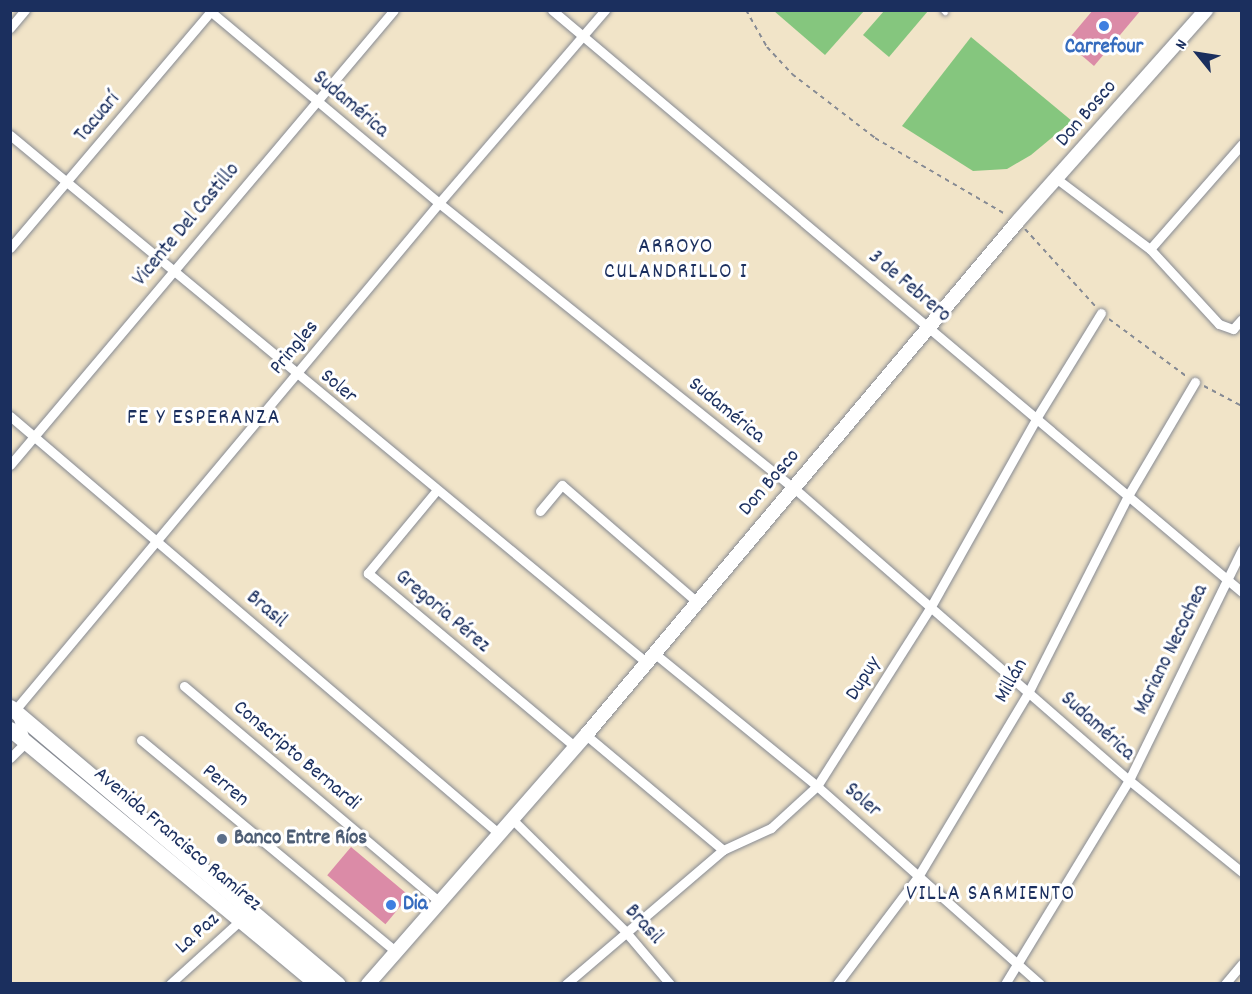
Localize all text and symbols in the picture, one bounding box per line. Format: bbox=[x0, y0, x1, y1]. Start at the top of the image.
marker: Carrefour bbox=[1097, 19, 1111, 33]
north arrow bbox=[1168, 24, 1228, 84]
place label: Carrefour bbox=[1065, 35, 1143, 61]
text: N bbox=[1170, 36, 1194, 54]
street label: Sudamérica bbox=[307, 66, 393, 144]
street label: Don Bosco bbox=[1051, 75, 1123, 153]
street label: Tacuarí bbox=[70, 88, 126, 148]
street label: Vicente Del Castillo bbox=[128, 158, 246, 292]
district label: ARROYO CULANDRILLO I bbox=[604, 234, 748, 286]
street label: 3 de Febrero bbox=[863, 245, 955, 329]
street label: Pringles bbox=[265, 316, 325, 380]
street label: Soler bbox=[314, 364, 362, 410]
street label: Sudamérica bbox=[683, 372, 769, 450]
district label: FE Y ESPERANZA bbox=[127, 406, 281, 432]
street label: Don Bosco bbox=[734, 444, 806, 522]
street label: Gregoria Pérez bbox=[389, 565, 495, 659]
street label: Mariano Necochea bbox=[1130, 581, 1214, 719]
street label: Brasil bbox=[241, 586, 291, 634]
street label: Dupuy bbox=[841, 652, 887, 706]
street label: Millán bbox=[990, 655, 1034, 707]
street label: Sudamérica bbox=[1055, 687, 1139, 767]
street label: Conscripto Bernardi bbox=[227, 696, 365, 816]
street label: Perren bbox=[196, 759, 254, 813]
street label: Avenida Francisco Ramírez bbox=[88, 762, 266, 918]
street label: Soler bbox=[838, 778, 886, 824]
place label: Banco Entre Ríos bbox=[234, 826, 367, 852]
marker: Banco Entre Ríos bbox=[215, 832, 229, 846]
district label: VILLA SARMIENTO bbox=[906, 882, 1076, 908]
place label: Dia bbox=[403, 892, 428, 918]
marker: Dia bbox=[384, 898, 398, 912]
street label: Brasil bbox=[618, 900, 668, 950]
street label: La Paz bbox=[171, 908, 225, 960]

